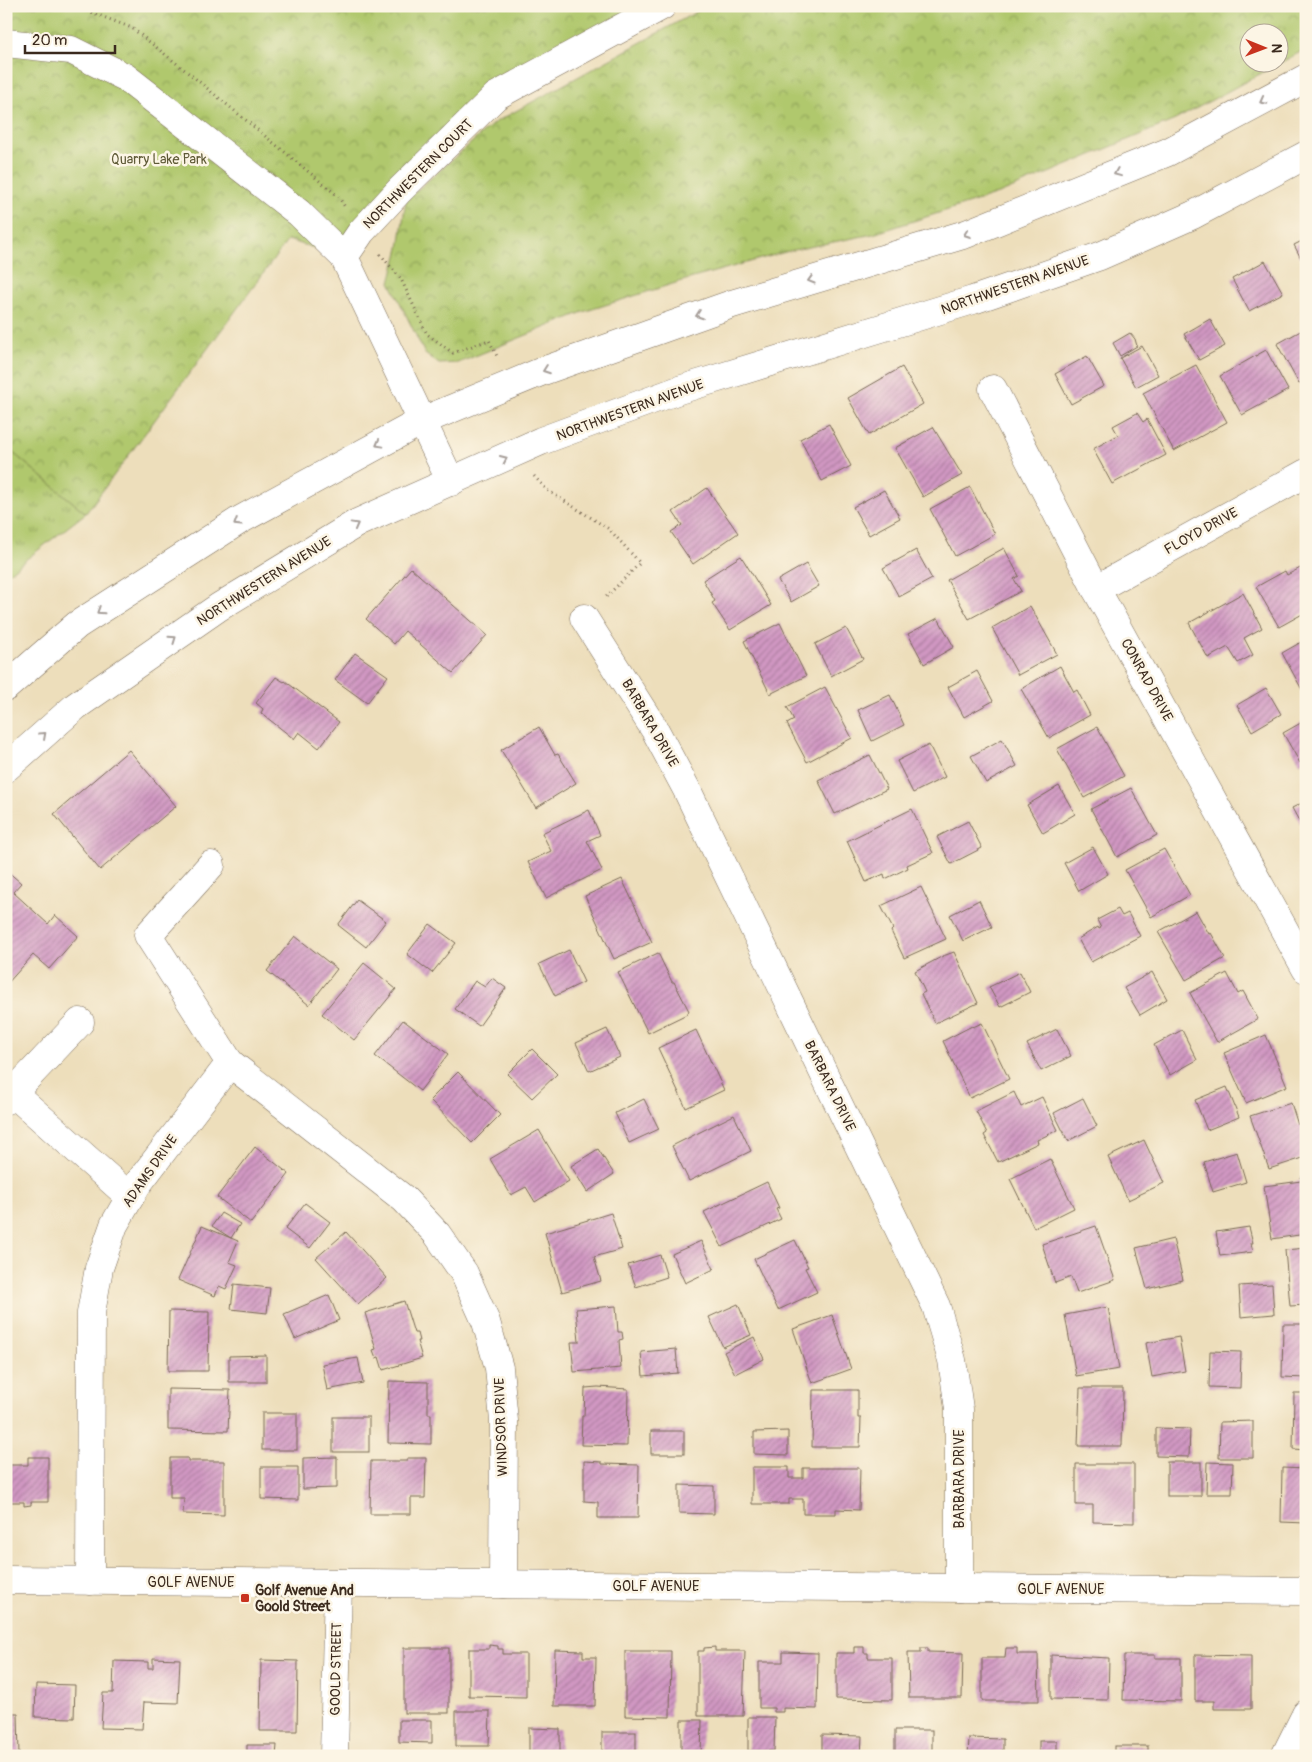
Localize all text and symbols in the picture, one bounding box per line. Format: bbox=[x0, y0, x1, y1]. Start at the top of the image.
scale bar bbox=[25, 22, 115, 54]
north arrow bbox=[1240, 22, 1290, 72]
text: 20 m bbox=[32, 31, 67, 50]
text: N bbox=[1268, 43, 1285, 53]
one-way arrow bbox=[1259, 95, 1268, 105]
street label: NORTHWESTERN COURT bbox=[360, 115, 477, 232]
park label: Quarry Lake Park bbox=[111, 151, 207, 168]
one-way arrow bbox=[1113, 166, 1122, 177]
one-way arrow bbox=[963, 228, 971, 238]
street label: NORTHWESTERN AVENUE bbox=[939, 252, 1091, 318]
one-way arrow bbox=[807, 275, 816, 285]
one-way arrow bbox=[695, 310, 704, 320]
one-way arrow bbox=[542, 364, 551, 374]
street label: NORTHWESTERN AVENUE bbox=[554, 375, 706, 445]
one-way arrow bbox=[375, 438, 384, 448]
one-way arrow bbox=[498, 455, 507, 465]
street label: FLOYD DRIVE bbox=[1161, 504, 1241, 558]
one-way arrow bbox=[233, 516, 242, 526]
one-way arrow bbox=[350, 521, 359, 531]
street label: NORTHWESTERN AVENUE bbox=[194, 533, 334, 629]
one-way arrow bbox=[96, 604, 105, 614]
one-way arrow bbox=[167, 636, 177, 645]
street label: CONRAD DRIVE bbox=[1117, 636, 1177, 724]
street label: BARBARA DRIVE bbox=[618, 676, 682, 770]
one-way arrow bbox=[37, 732, 46, 741]
street label: BARBARA DRIVE bbox=[801, 1038, 859, 1134]
street label: ADAMS DRIVE bbox=[119, 1131, 181, 1211]
street label: WINDSOR DRIVE bbox=[491, 1377, 511, 1477]
street label: BARBARA DRIVE bbox=[951, 1430, 968, 1528]
street label: GOLF AVENUE bbox=[148, 1574, 234, 1591]
street label: GOLF AVENUE bbox=[613, 1578, 699, 1595]
street label: GOLF AVENUE bbox=[1018, 1581, 1104, 1598]
place label: Golf Avenue And Goold Street bbox=[255, 1582, 354, 1615]
marker: Golf Avenue And Goold Street bbox=[239, 1592, 251, 1604]
street label: GOOLD STREET bbox=[327, 1622, 345, 1716]

